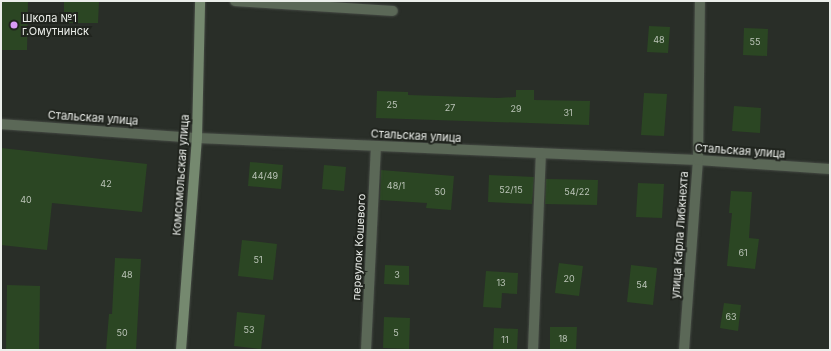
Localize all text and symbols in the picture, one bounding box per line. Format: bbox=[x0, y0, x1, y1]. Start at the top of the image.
place label: Школа №1 г.Омутнинск bbox=[22, 12, 89, 38]
marker: Школа №1 г.Омутнинск bbox=[9, 20, 19, 30]
house number: 48 bbox=[653, 35, 665, 45]
house number: 55 bbox=[750, 37, 760, 47]
house number: 25 bbox=[387, 100, 397, 110]
house number: 27 bbox=[445, 103, 455, 113]
house number: 29 bbox=[510, 104, 522, 114]
street label: Стальская улица bbox=[47, 108, 139, 128]
house number: 31 bbox=[563, 108, 573, 118]
street label: Комсомольская улица bbox=[170, 114, 192, 236]
street label: Стальская улица bbox=[370, 127, 462, 145]
street label: Стальская улица bbox=[694, 141, 786, 161]
house number: 44/49 bbox=[252, 171, 278, 181]
street label: улица Карла Либкнехта bbox=[669, 171, 691, 299]
house number: 42 bbox=[100, 179, 112, 189]
house number: 48/1 bbox=[387, 181, 405, 191]
house number: 52/15 bbox=[499, 185, 523, 195]
house number: 50 bbox=[434, 187, 446, 197]
house number: 54/22 bbox=[564, 187, 590, 197]
street label: переулок Кошевого bbox=[350, 193, 368, 301]
house number: 40 bbox=[20, 195, 32, 205]
house number: 61 bbox=[738, 248, 748, 258]
house number: 51 bbox=[253, 255, 263, 265]
house number: 48 bbox=[121, 270, 133, 280]
house number: 3 bbox=[394, 270, 400, 280]
house number: 20 bbox=[563, 274, 575, 284]
house number: 13 bbox=[496, 278, 506, 288]
house number: 54 bbox=[636, 280, 648, 290]
house number: 63 bbox=[725, 312, 737, 322]
house number: 53 bbox=[243, 325, 255, 335]
house number: 50 bbox=[116, 328, 128, 338]
house number: 5 bbox=[393, 328, 399, 338]
house number: 18 bbox=[558, 334, 568, 344]
house number: 11 bbox=[501, 335, 509, 345]

